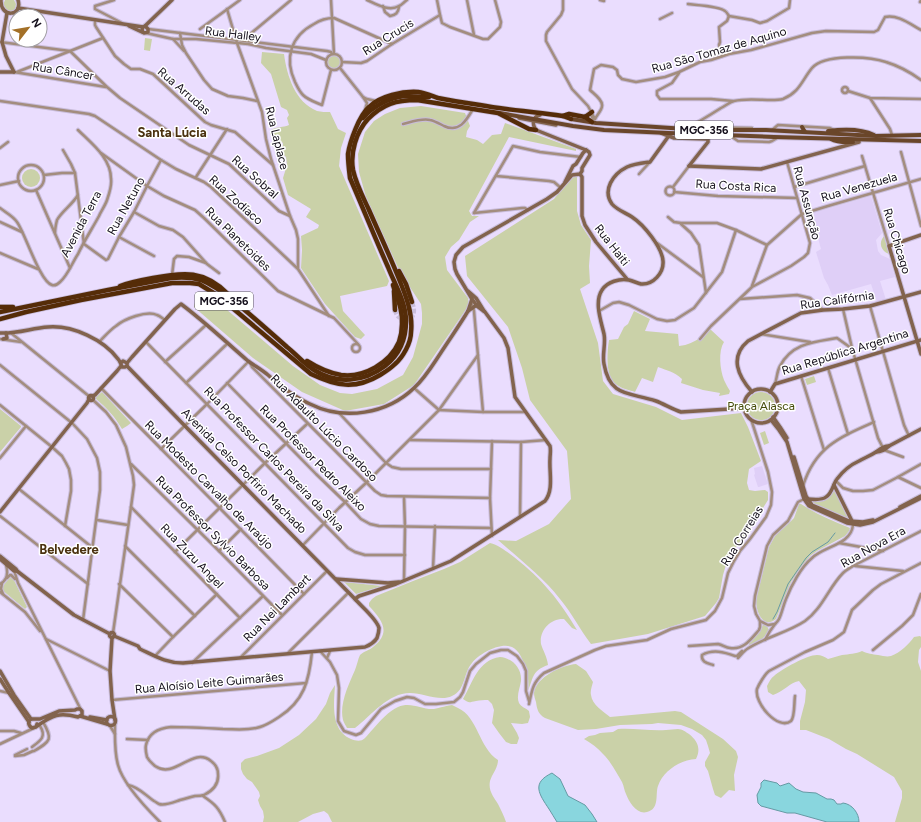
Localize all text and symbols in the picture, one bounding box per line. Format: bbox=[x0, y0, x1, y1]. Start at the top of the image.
north arrow bbox=[8, 8, 48, 48]
text: N bbox=[28, 16, 44, 30]
street label: Rua Crucis bbox=[360, 16, 416, 58]
street label: Rua Halley bbox=[204, 24, 263, 44]
street label: Rua São Tomaz de Aquino bbox=[650, 24, 788, 76]
street label: Rua Câncer bbox=[31, 59, 95, 83]
street label: Rua Arrudas bbox=[155, 64, 213, 118]
street label: Rua Laplace bbox=[262, 105, 292, 171]
road number: MGC-356 bbox=[675, 121, 733, 139]
district label: Santa Lúcia bbox=[137, 125, 207, 140]
street label: Rua Sobral bbox=[229, 153, 281, 201]
street label: Rua Assunção bbox=[790, 165, 824, 241]
street label: Rua Venezuela bbox=[819, 169, 899, 205]
street label: Rua Zodíaco bbox=[206, 172, 266, 228]
street label: Rua Netuno bbox=[104, 175, 148, 237]
street label: Rua Costa Rica bbox=[695, 177, 777, 195]
street label: Avenida Terra bbox=[58, 189, 104, 259]
street label: Rua Planetoides bbox=[202, 204, 274, 274]
street label: Rua Chicago bbox=[880, 206, 914, 276]
street label: Rua Haiti bbox=[592, 222, 632, 268]
street label: Rua Califórnia bbox=[799, 288, 875, 312]
road number: MGC-356 bbox=[195, 292, 253, 310]
street label: Rua República Argentina bbox=[780, 326, 910, 378]
street label: Rua Adaulto Lúcio Cardoso bbox=[268, 372, 381, 485]
street label: Rua Professor Carlos Pereira da Silva bbox=[201, 384, 347, 534]
park label: Praça Alasca bbox=[727, 399, 795, 413]
street label: Rua Professor Pedro Aleixo bbox=[257, 402, 369, 514]
street label: Avenida Celso Porfirio Machado bbox=[179, 406, 309, 536]
street label: Rua Modesto Carvalho de Araújo bbox=[142, 418, 276, 552]
street label: Rua Professor Sylvio Barbosa bbox=[153, 473, 273, 593]
street label: Rua Correias bbox=[718, 503, 766, 569]
street label: Rua Zuzu Angel bbox=[158, 521, 226, 591]
street label: Rua Nova Era bbox=[838, 523, 908, 571]
district label: Belvedere bbox=[39, 542, 99, 557]
street label: Rua Nei Lambert bbox=[240, 571, 314, 645]
street label: Rua Aloísio Leite Guimarães bbox=[134, 670, 284, 696]

